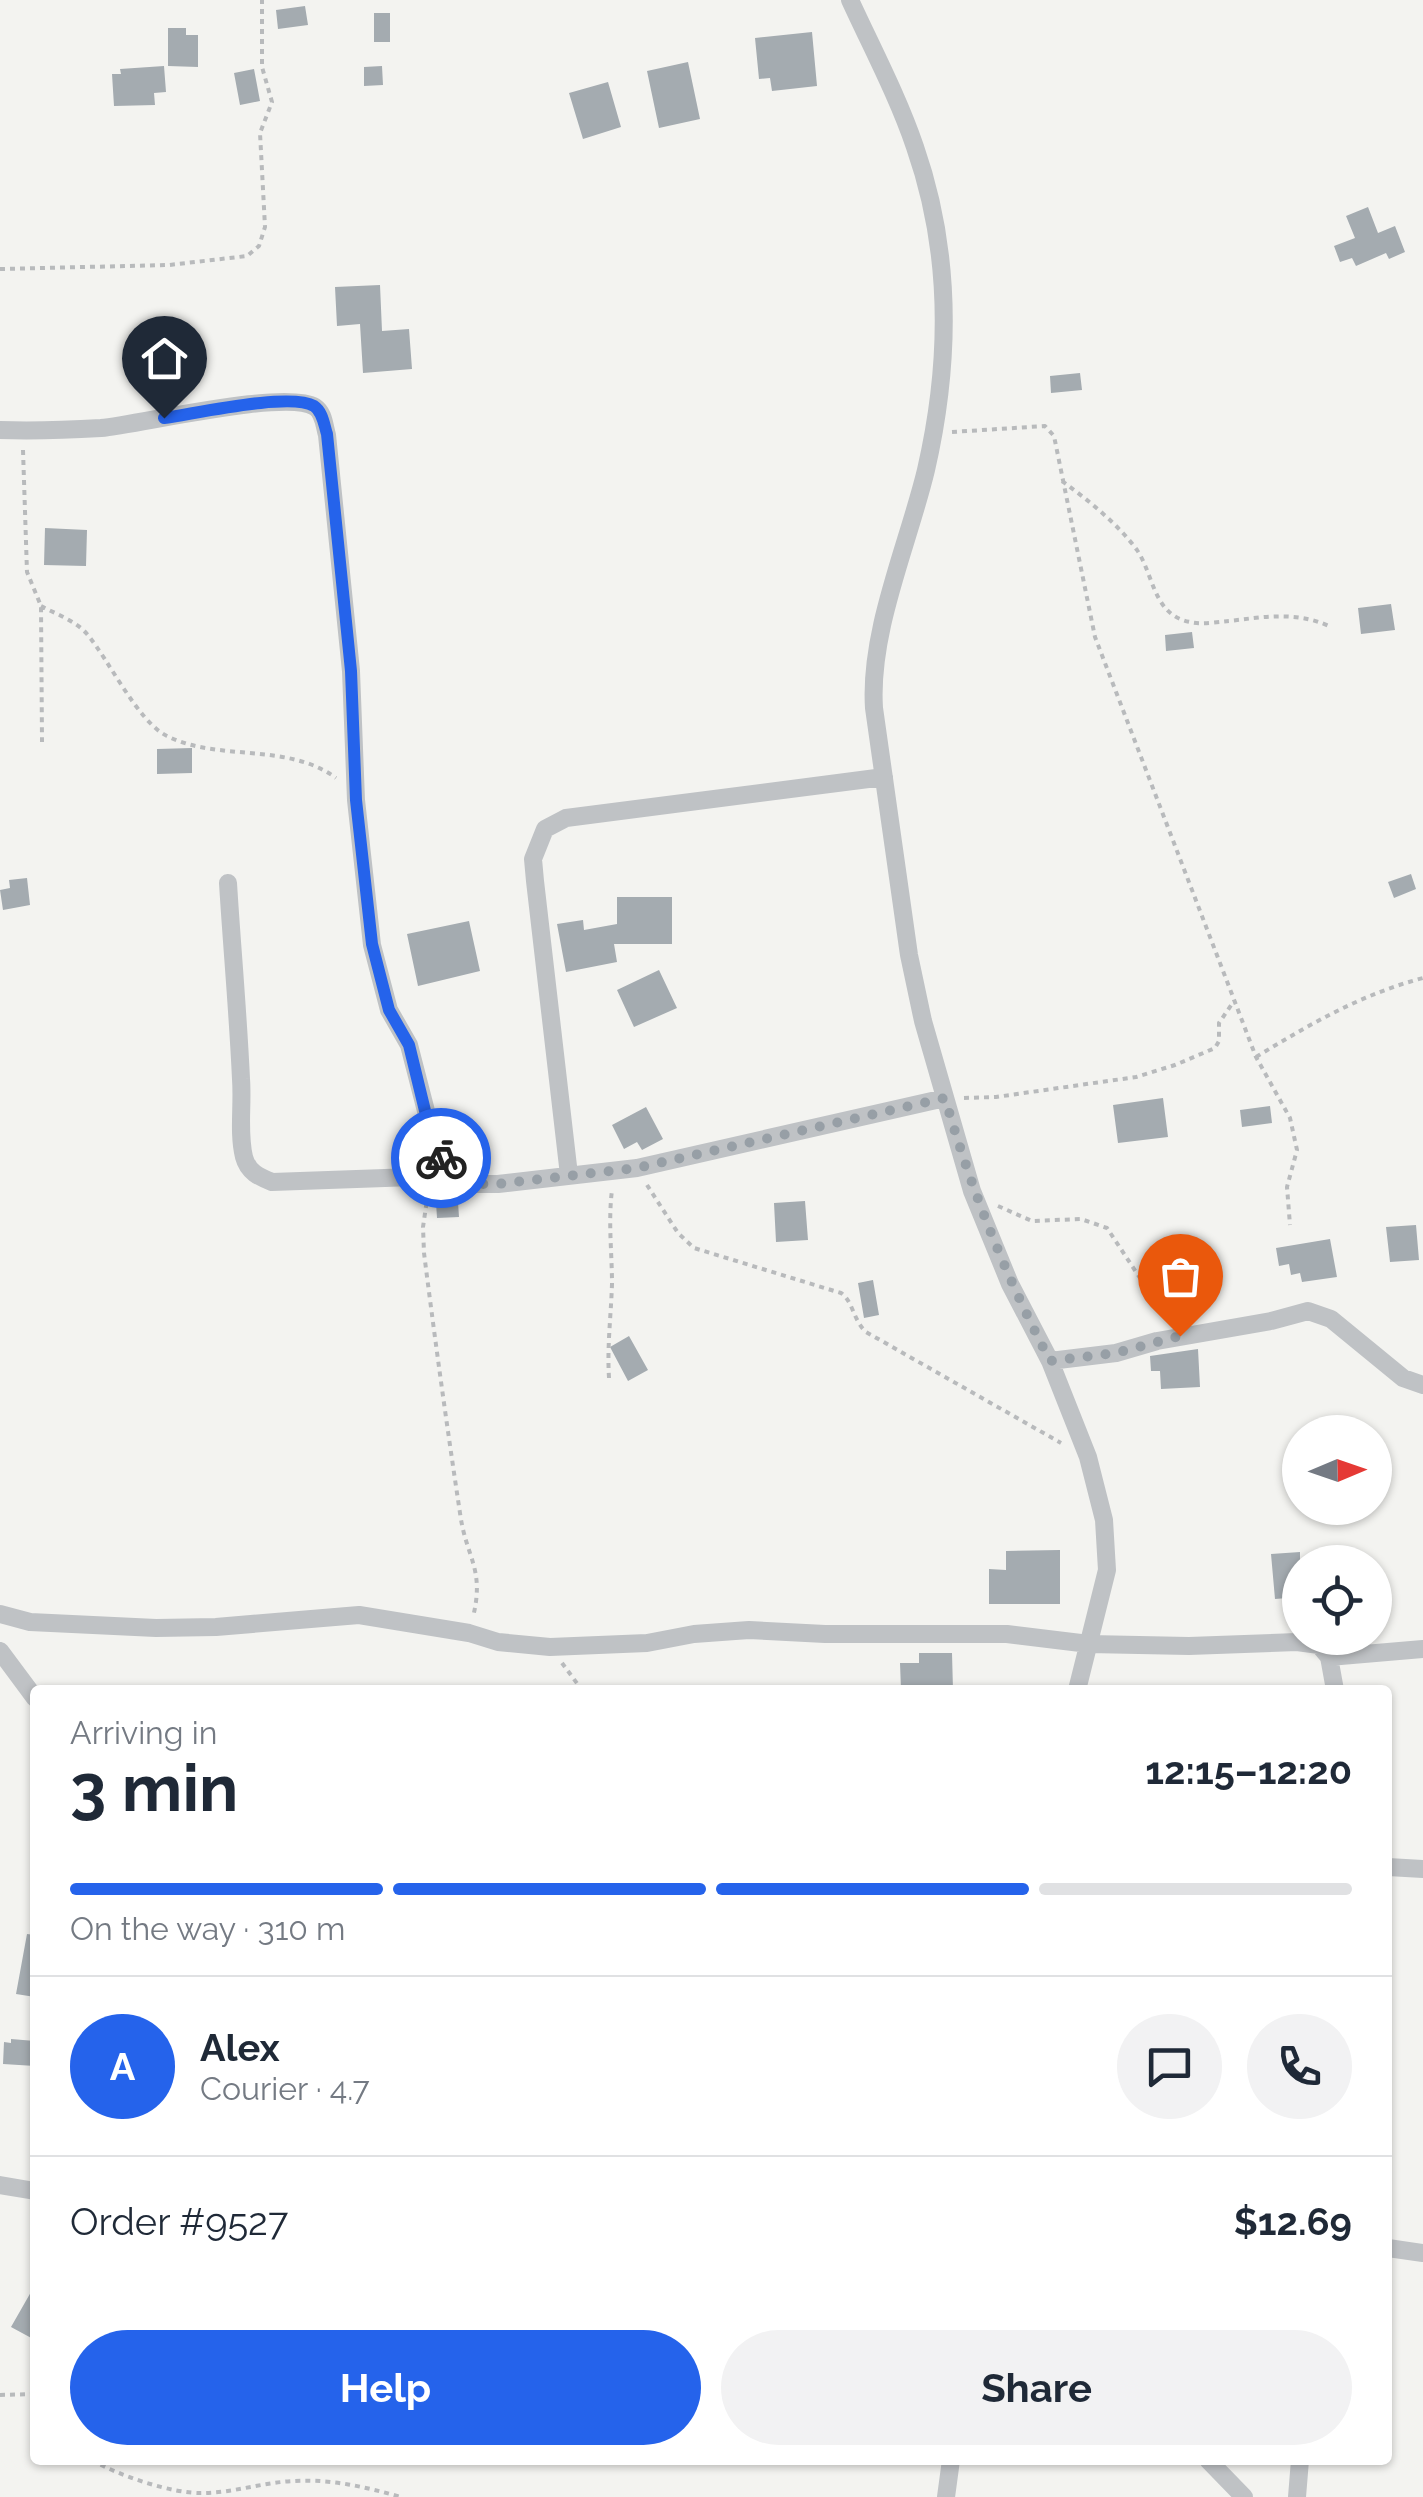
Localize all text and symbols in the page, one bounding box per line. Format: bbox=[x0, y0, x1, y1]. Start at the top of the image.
pin bbox=[122, 316, 207, 419]
icon: home bbox=[137, 331, 192, 386]
courier bbox=[391, 1108, 491, 1208]
icon: bike bbox=[414, 1131, 469, 1186]
pin bbox=[1138, 1234, 1223, 1337]
icon: bag bbox=[1153, 1249, 1208, 1304]
north arrow bbox=[1282, 1415, 1392, 1525]
map controls bbox=[1282, 1415, 1392, 1655]
button: locate bbox=[1282, 1545, 1392, 1655]
text: Arriving in bbox=[70, 1714, 217, 1751]
text: 12:15–12:20 bbox=[1145, 1748, 1352, 1793]
text: 3 min bbox=[70, 1750, 238, 1826]
text: On the way · 310 m bbox=[70, 1910, 346, 1947]
button: chat bbox=[1117, 2014, 1222, 2119]
button: phone bbox=[1247, 2014, 1352, 2119]
text: Alex bbox=[200, 2025, 280, 2070]
text: A bbox=[110, 2044, 135, 2089]
text: Courier · 4.7 bbox=[200, 2070, 370, 2107]
text: Order #9527 bbox=[70, 2199, 288, 2244]
text: $12.69 bbox=[1234, 2199, 1352, 2244]
button: Help bbox=[70, 2330, 701, 2445]
button: Share bbox=[721, 2330, 1352, 2445]

